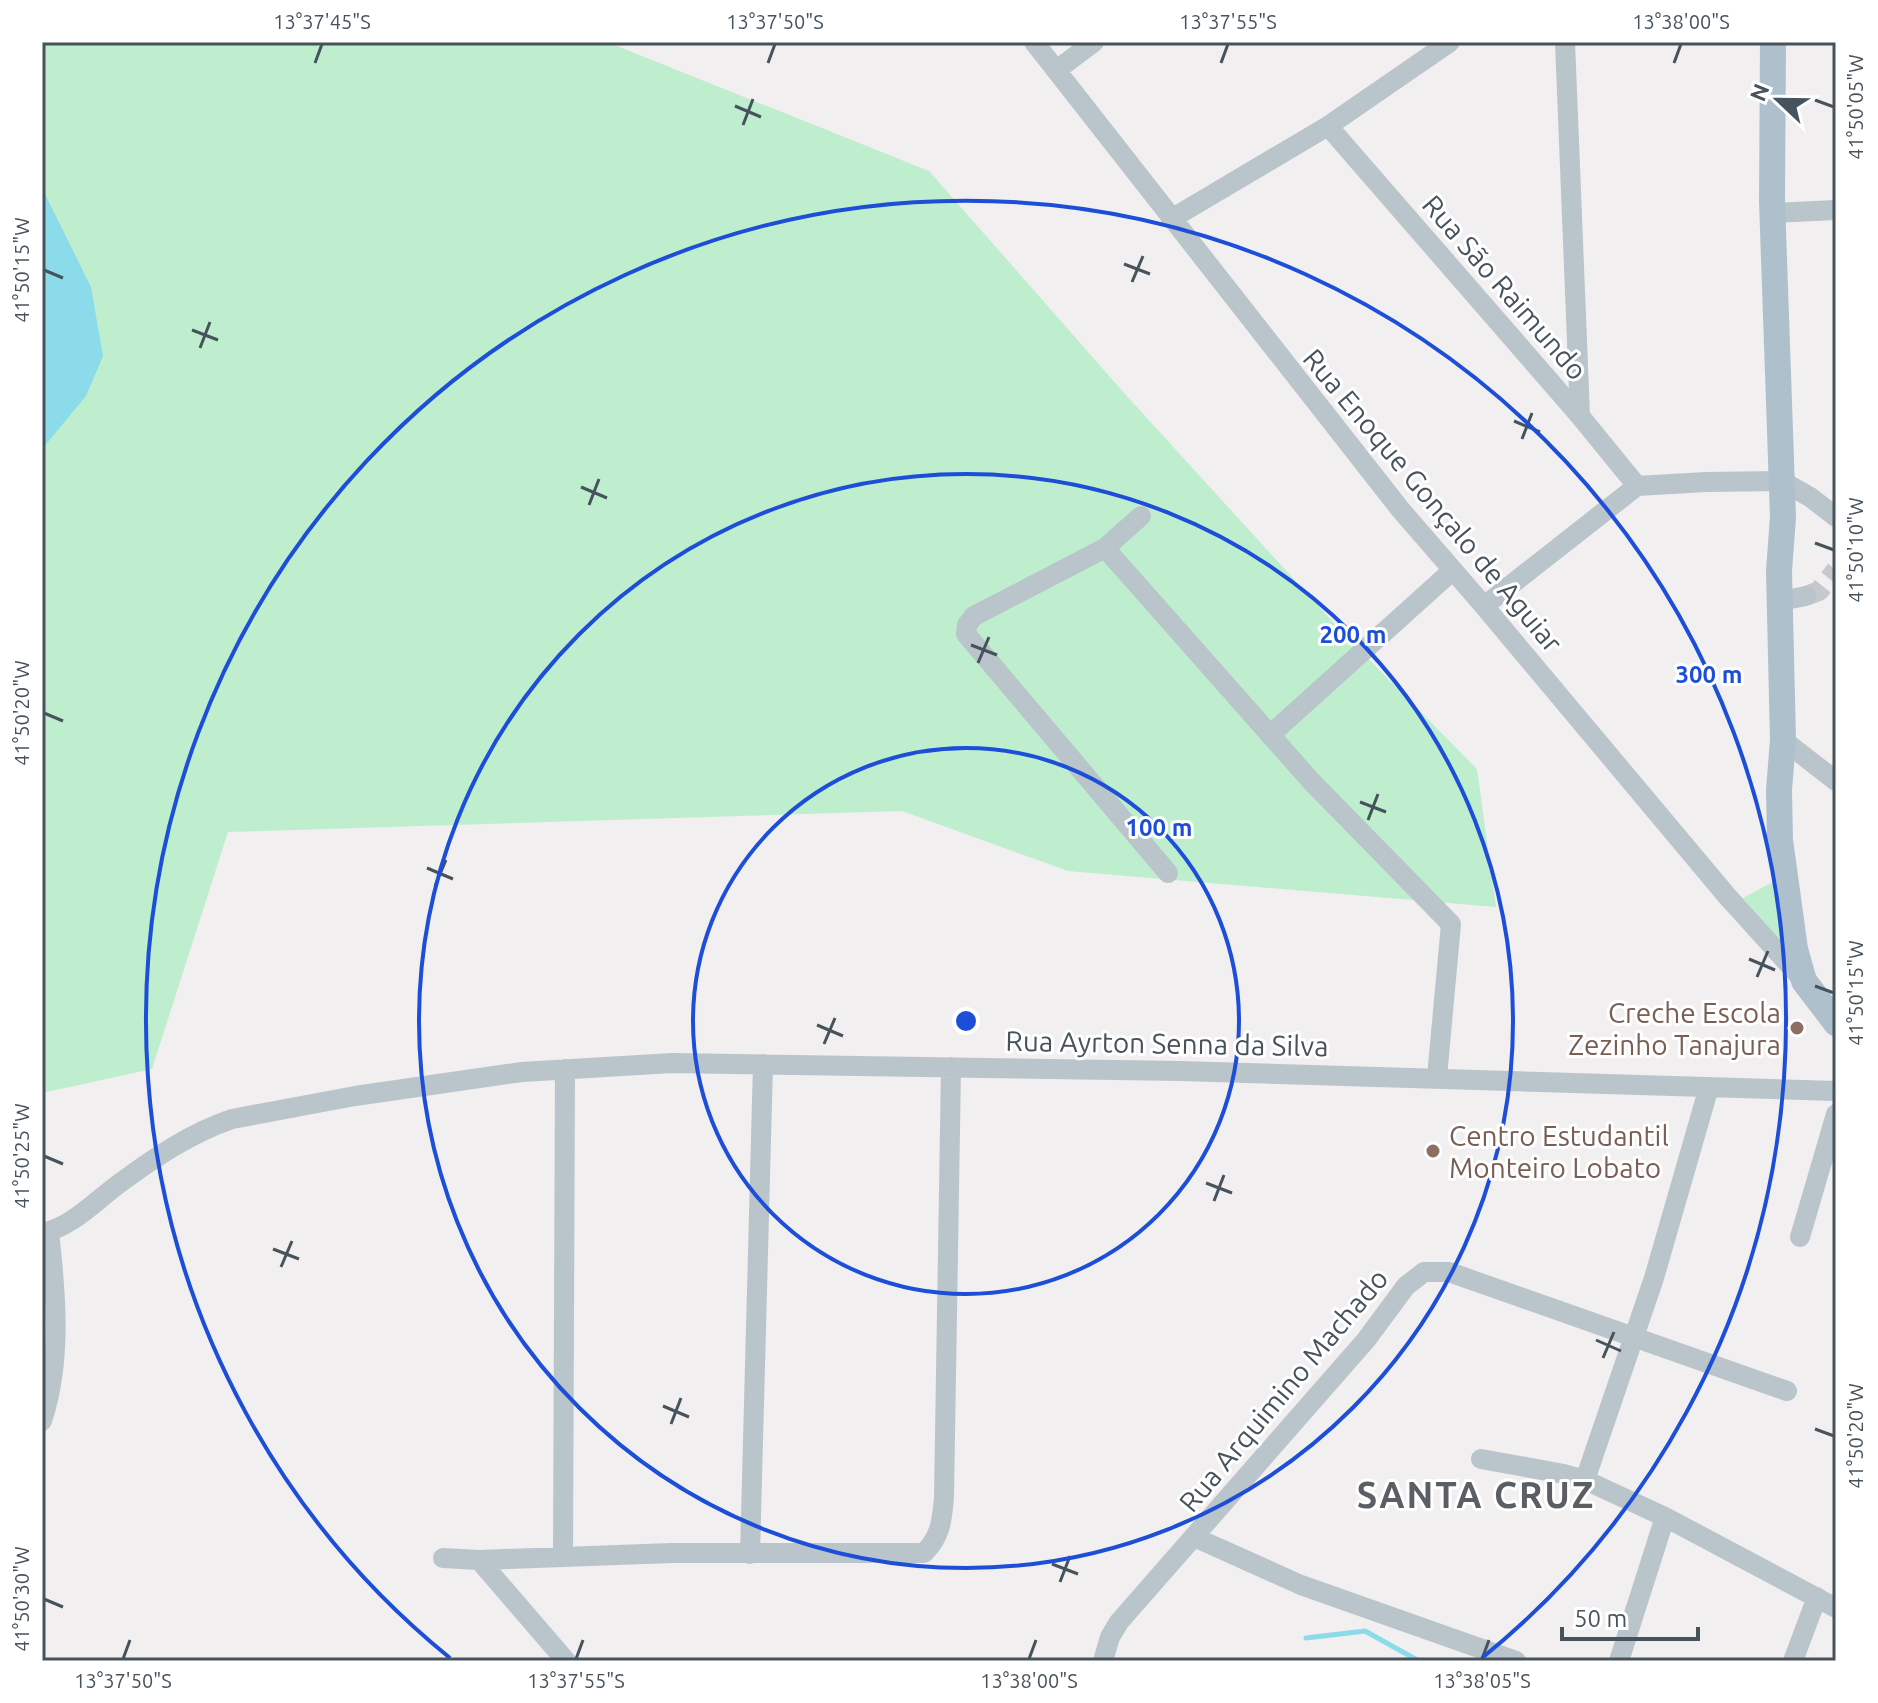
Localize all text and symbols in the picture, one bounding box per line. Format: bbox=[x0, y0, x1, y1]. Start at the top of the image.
text: 13°37'45"S bbox=[273, 10, 371, 33]
text: 13°37'50"S bbox=[726, 10, 824, 33]
text: 13°37'55"S bbox=[1179, 10, 1277, 33]
text: 13°38'00"S bbox=[1632, 10, 1730, 33]
text: 41°50'05"W bbox=[1844, 54, 1867, 160]
north arrow bbox=[1738, 60, 1818, 140]
text: N bbox=[1744, 80, 1774, 105]
street label: Rua São Raimundo bbox=[1417, 189, 1593, 385]
text: 41°50'15"W bbox=[10, 217, 33, 323]
street label: Rua Enoque Gonçalo de Aguiar bbox=[1297, 342, 1569, 658]
text: 41°50'10"W bbox=[1844, 497, 1867, 603]
text: 200 m bbox=[1320, 621, 1386, 648]
text: 41°50'20"W bbox=[10, 660, 33, 766]
text: 300 m bbox=[1676, 661, 1742, 688]
text: 100 m bbox=[1126, 814, 1192, 841]
text: 41°50'15"W bbox=[1844, 940, 1867, 1046]
place label: Creche Escola Zezinho Tanajura bbox=[1568, 997, 1781, 1060]
centre of rings bbox=[952, 1007, 980, 1035]
marker: Creche Escola Zezinho Tanajura bbox=[1788, 1019, 1806, 1037]
street label: Rua Ayrton Senna da Silva bbox=[1005, 1025, 1329, 1061]
text: 41°50'25"W bbox=[10, 1103, 33, 1209]
place label: Centro Estudantil Monteiro Lobato bbox=[1449, 1120, 1669, 1183]
marker: Centro Estudantil Monteiro Lobato bbox=[1424, 1142, 1442, 1160]
street label: Rua Arquimino Machado bbox=[1173, 1263, 1393, 1517]
text: 41°50'20"W bbox=[1844, 1383, 1867, 1489]
district label: SANTA CRUZ bbox=[1357, 1474, 1595, 1515]
text: 41°50'30"W bbox=[10, 1546, 33, 1652]
scale bar bbox=[1562, 1591, 1698, 1641]
text: 50 m bbox=[1574, 1605, 1627, 1632]
text: 13°37'50"S bbox=[74, 1669, 172, 1692]
text: 13°37'55"S bbox=[527, 1669, 625, 1692]
text: 13°38'00"S bbox=[980, 1669, 1078, 1692]
text: 13°38'05"S bbox=[1433, 1669, 1531, 1692]

